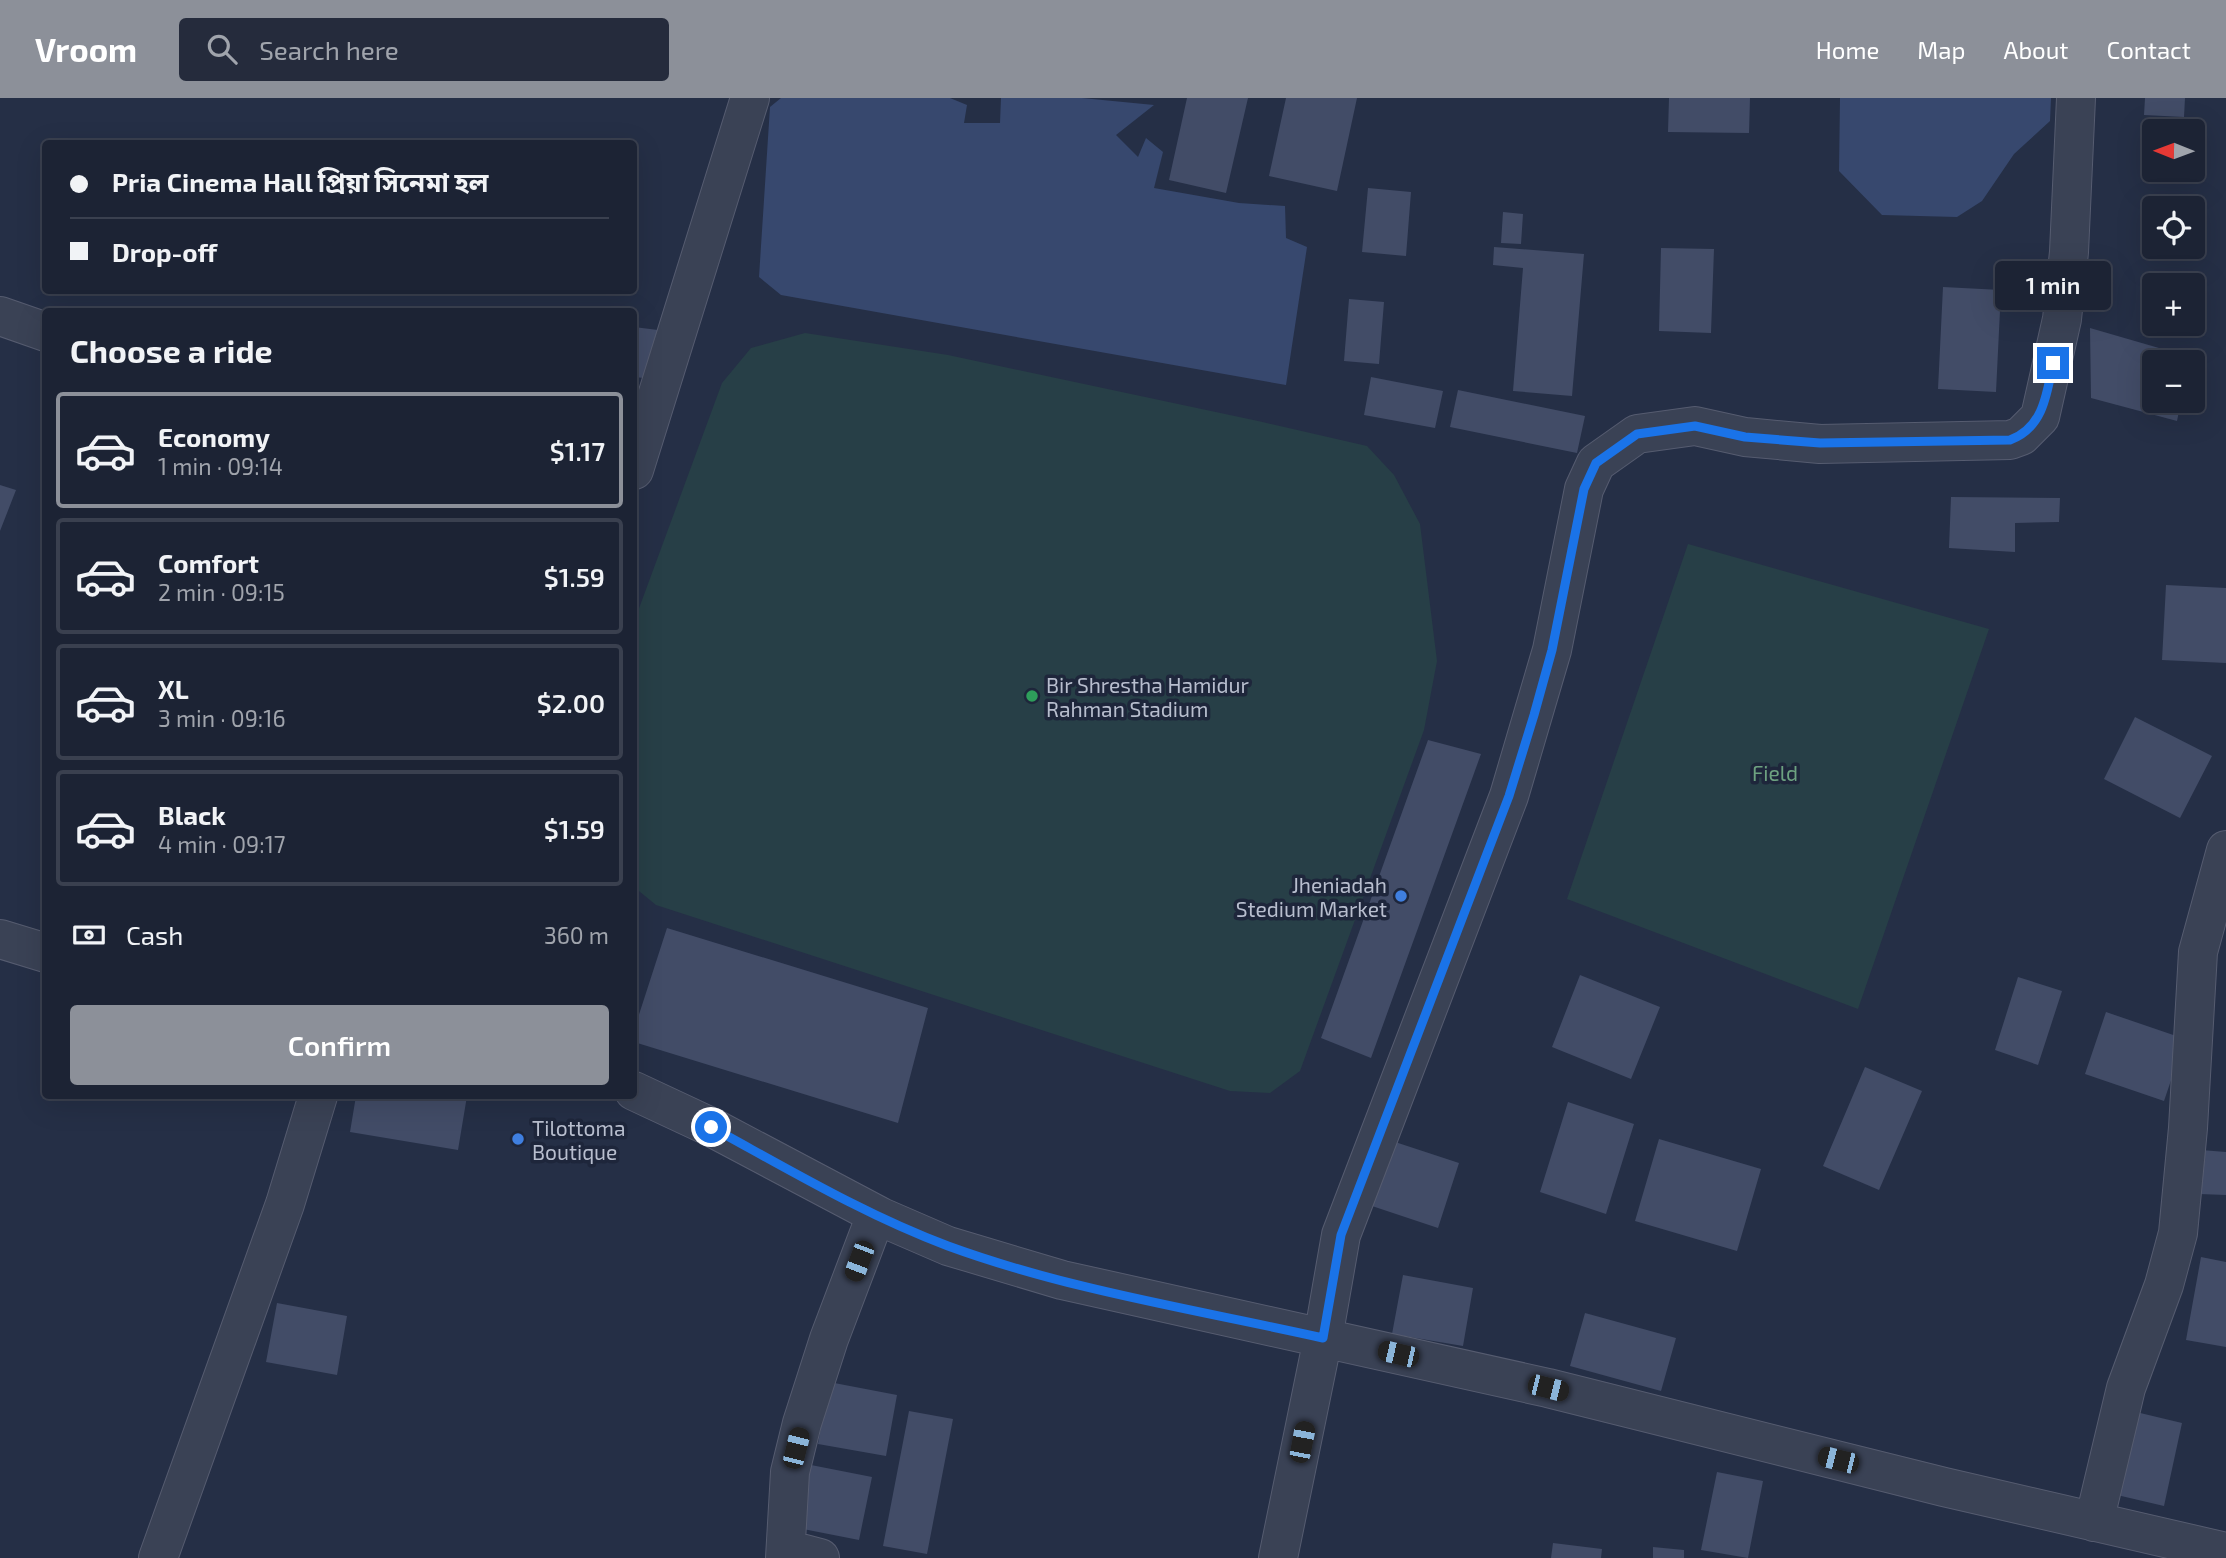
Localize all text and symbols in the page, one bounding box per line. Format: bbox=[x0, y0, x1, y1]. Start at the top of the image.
search box bbox=[179, 18, 669, 81]
text: Vroom bbox=[35, 29, 137, 69]
icon: search bbox=[203, 30, 241, 68]
text: Search here bbox=[259, 34, 399, 65]
text: Home bbox=[1816, 35, 1879, 64]
text: Map bbox=[1917, 35, 1965, 64]
text: About bbox=[2003, 35, 2069, 64]
text: Contact bbox=[2107, 35, 2191, 64]
north arrow bbox=[2142, 119, 2205, 182]
map controls bbox=[2142, 119, 2205, 413]
text: Pria Cinema Hall প্রিয়া সিনেমা হল bbox=[112, 166, 488, 197]
button: locate bbox=[2142, 196, 2205, 259]
text: Drop-off bbox=[112, 236, 217, 267]
callout: 1 min bbox=[1995, 261, 2111, 310]
text: 1 min bbox=[2026, 271, 2080, 299]
button: + bbox=[2142, 273, 2205, 336]
text: Choose a ride bbox=[70, 331, 273, 369]
route end bbox=[2037, 347, 2069, 379]
button: − bbox=[2142, 350, 2205, 413]
icon: car bbox=[74, 419, 137, 482]
text: Economy bbox=[158, 421, 270, 452]
text: $1.17 bbox=[550, 435, 605, 466]
text: 1 min · 09:14 bbox=[158, 452, 283, 480]
icon: car bbox=[74, 545, 137, 608]
text: Comfort bbox=[158, 547, 259, 578]
text: $1.59 bbox=[544, 561, 605, 592]
text: 2 min · 09:15 bbox=[158, 578, 285, 606]
icon: car bbox=[74, 671, 137, 734]
place label: Bir Shrestha Hamidur Rahman Stadium bbox=[1046, 672, 1250, 721]
text: XL bbox=[158, 673, 189, 704]
text: $2.00 bbox=[537, 687, 605, 718]
marker: Bir Shrestha Hamidur Rahman Stadium bbox=[1024, 688, 1040, 704]
text: 3 min · 09:16 bbox=[158, 704, 286, 732]
park label: Field bbox=[1752, 760, 1798, 785]
icon: car bbox=[74, 797, 137, 860]
text: Black bbox=[158, 799, 226, 830]
text: $1.59 bbox=[544, 813, 605, 844]
text: 4 min · 09:17 bbox=[158, 830, 286, 858]
place label: Jheniadah Stedium Market bbox=[1236, 872, 1387, 921]
marker: Jheniadah Stedium Market bbox=[1393, 888, 1409, 904]
icon: cash bbox=[70, 916, 108, 954]
text: Cash bbox=[126, 919, 183, 950]
text: 360 m bbox=[544, 921, 609, 949]
button: Confirm bbox=[70, 1005, 609, 1085]
route start bbox=[695, 1111, 727, 1143]
place label: Tilottoma Boutique bbox=[532, 1115, 625, 1164]
marker: Tilottoma Boutique bbox=[510, 1131, 526, 1147]
car bbox=[842, 1238, 877, 1284]
car bbox=[1376, 1339, 1421, 1369]
car bbox=[1526, 1373, 1571, 1403]
car bbox=[1288, 1419, 1317, 1465]
car bbox=[781, 1425, 812, 1471]
car bbox=[1816, 1445, 1861, 1475]

